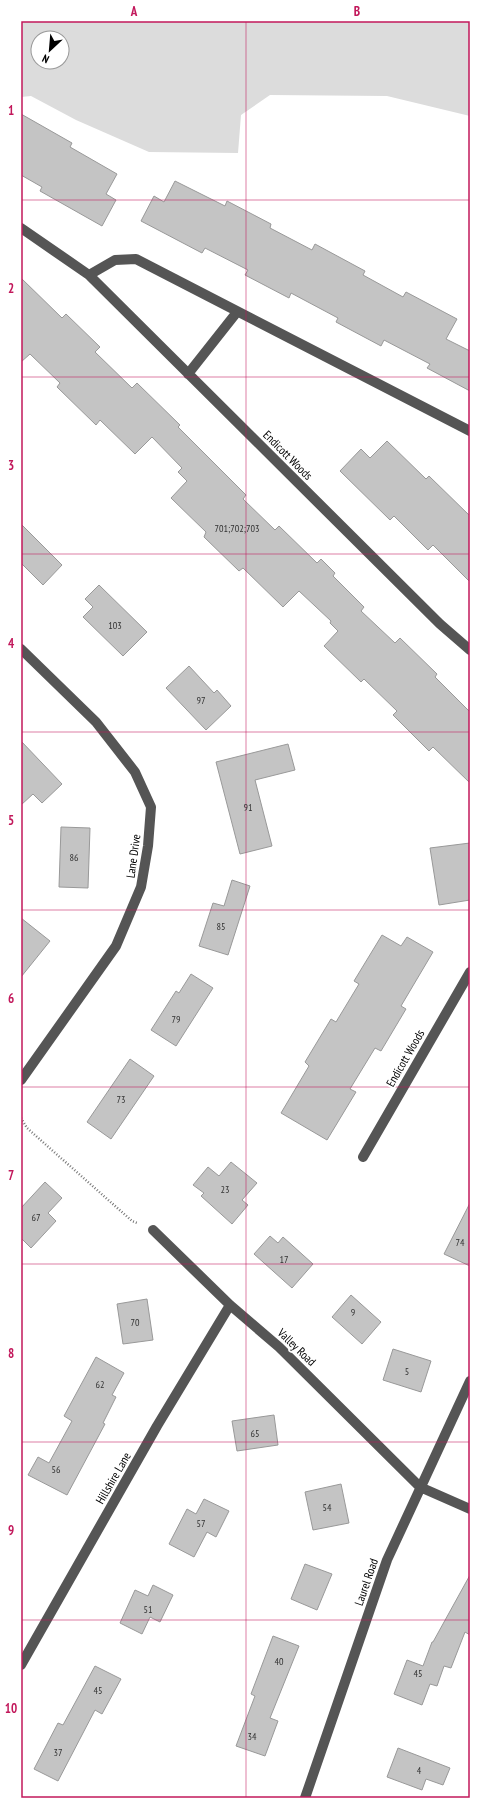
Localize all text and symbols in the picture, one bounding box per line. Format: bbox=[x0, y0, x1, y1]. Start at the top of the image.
text: A bbox=[130, 3, 138, 20]
text: B bbox=[354, 3, 360, 20]
north arrow bbox=[30, 30, 70, 70]
text: N bbox=[40, 51, 51, 67]
text: 1 bbox=[8, 102, 14, 119]
text: 2 bbox=[8, 280, 14, 297]
street label: Endicott Woods bbox=[260, 427, 316, 483]
text: 3 bbox=[8, 457, 14, 474]
house number: 701;702;703 bbox=[215, 522, 259, 535]
house number: 103 bbox=[108, 619, 122, 632]
text: 4 bbox=[8, 635, 15, 652]
house number: 97 bbox=[197, 694, 206, 707]
house number: 91 bbox=[244, 801, 253, 814]
text: 5 bbox=[8, 812, 14, 829]
street label: Lane Drive bbox=[122, 833, 144, 879]
house number: 86 bbox=[70, 851, 79, 864]
house number: 85 bbox=[217, 920, 226, 933]
text: 6 bbox=[8, 990, 14, 1007]
house number: 79 bbox=[172, 1013, 181, 1026]
street label: Endicott Woods bbox=[383, 1027, 427, 1089]
house number: 73 bbox=[117, 1093, 126, 1106]
text: 7 bbox=[8, 1167, 14, 1184]
house number: 23 bbox=[221, 1183, 230, 1196]
house number: 67 bbox=[32, 1211, 41, 1224]
house number: 74 bbox=[456, 1236, 465, 1249]
house number: 17 bbox=[280, 1253, 289, 1266]
house number: 9 bbox=[351, 1306, 355, 1319]
house number: 70 bbox=[131, 1316, 140, 1329]
street label: Valley Road bbox=[274, 1324, 319, 1369]
text: 8 bbox=[8, 1345, 14, 1362]
house number: 5 bbox=[405, 1365, 409, 1378]
house number: 62 bbox=[96, 1378, 105, 1391]
house number: 65 bbox=[251, 1427, 260, 1440]
street label: Hillshire Lane bbox=[92, 1449, 134, 1507]
house number: 56 bbox=[52, 1463, 61, 1476]
house number: 54 bbox=[323, 1501, 332, 1514]
house number: 57 bbox=[197, 1517, 206, 1530]
text: 9 bbox=[8, 1522, 14, 1539]
street label: Laurel Road bbox=[351, 1556, 381, 1608]
house number: 51 bbox=[144, 1603, 153, 1616]
house number: 40 bbox=[275, 1655, 284, 1668]
house number: 45 bbox=[414, 1667, 423, 1680]
house number: 45 bbox=[94, 1684, 103, 1697]
text: 10 bbox=[5, 1700, 17, 1717]
house number: 34 bbox=[248, 1730, 257, 1743]
house number: 37 bbox=[54, 1746, 63, 1759]
house number: 4 bbox=[417, 1764, 422, 1777]

